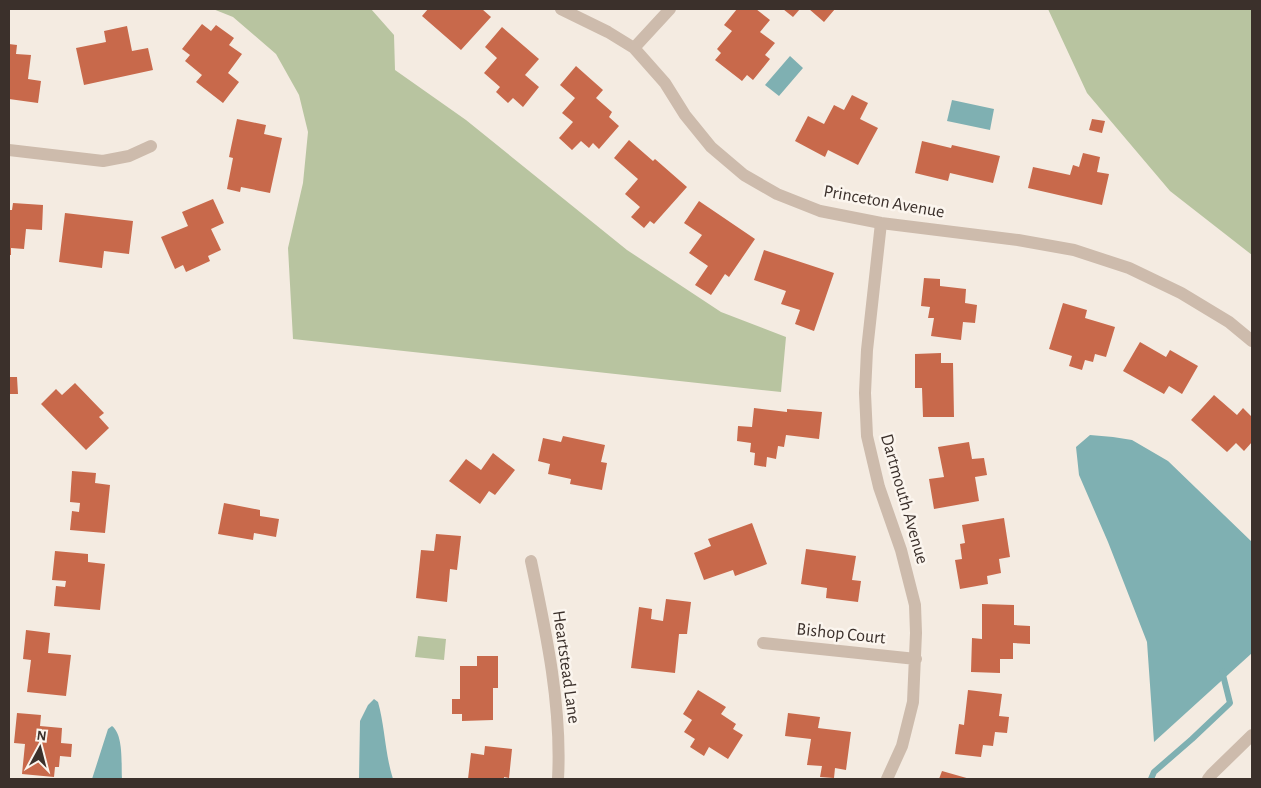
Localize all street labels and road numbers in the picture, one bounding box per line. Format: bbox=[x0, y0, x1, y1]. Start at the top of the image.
street label: Princeton Avenue bbox=[822, 182, 946, 222]
street label: Dartmouth Avenue bbox=[877, 432, 931, 566]
street label: Heartstead Lane bbox=[549, 609, 583, 725]
street label: Bishop Court bbox=[796, 620, 887, 648]

